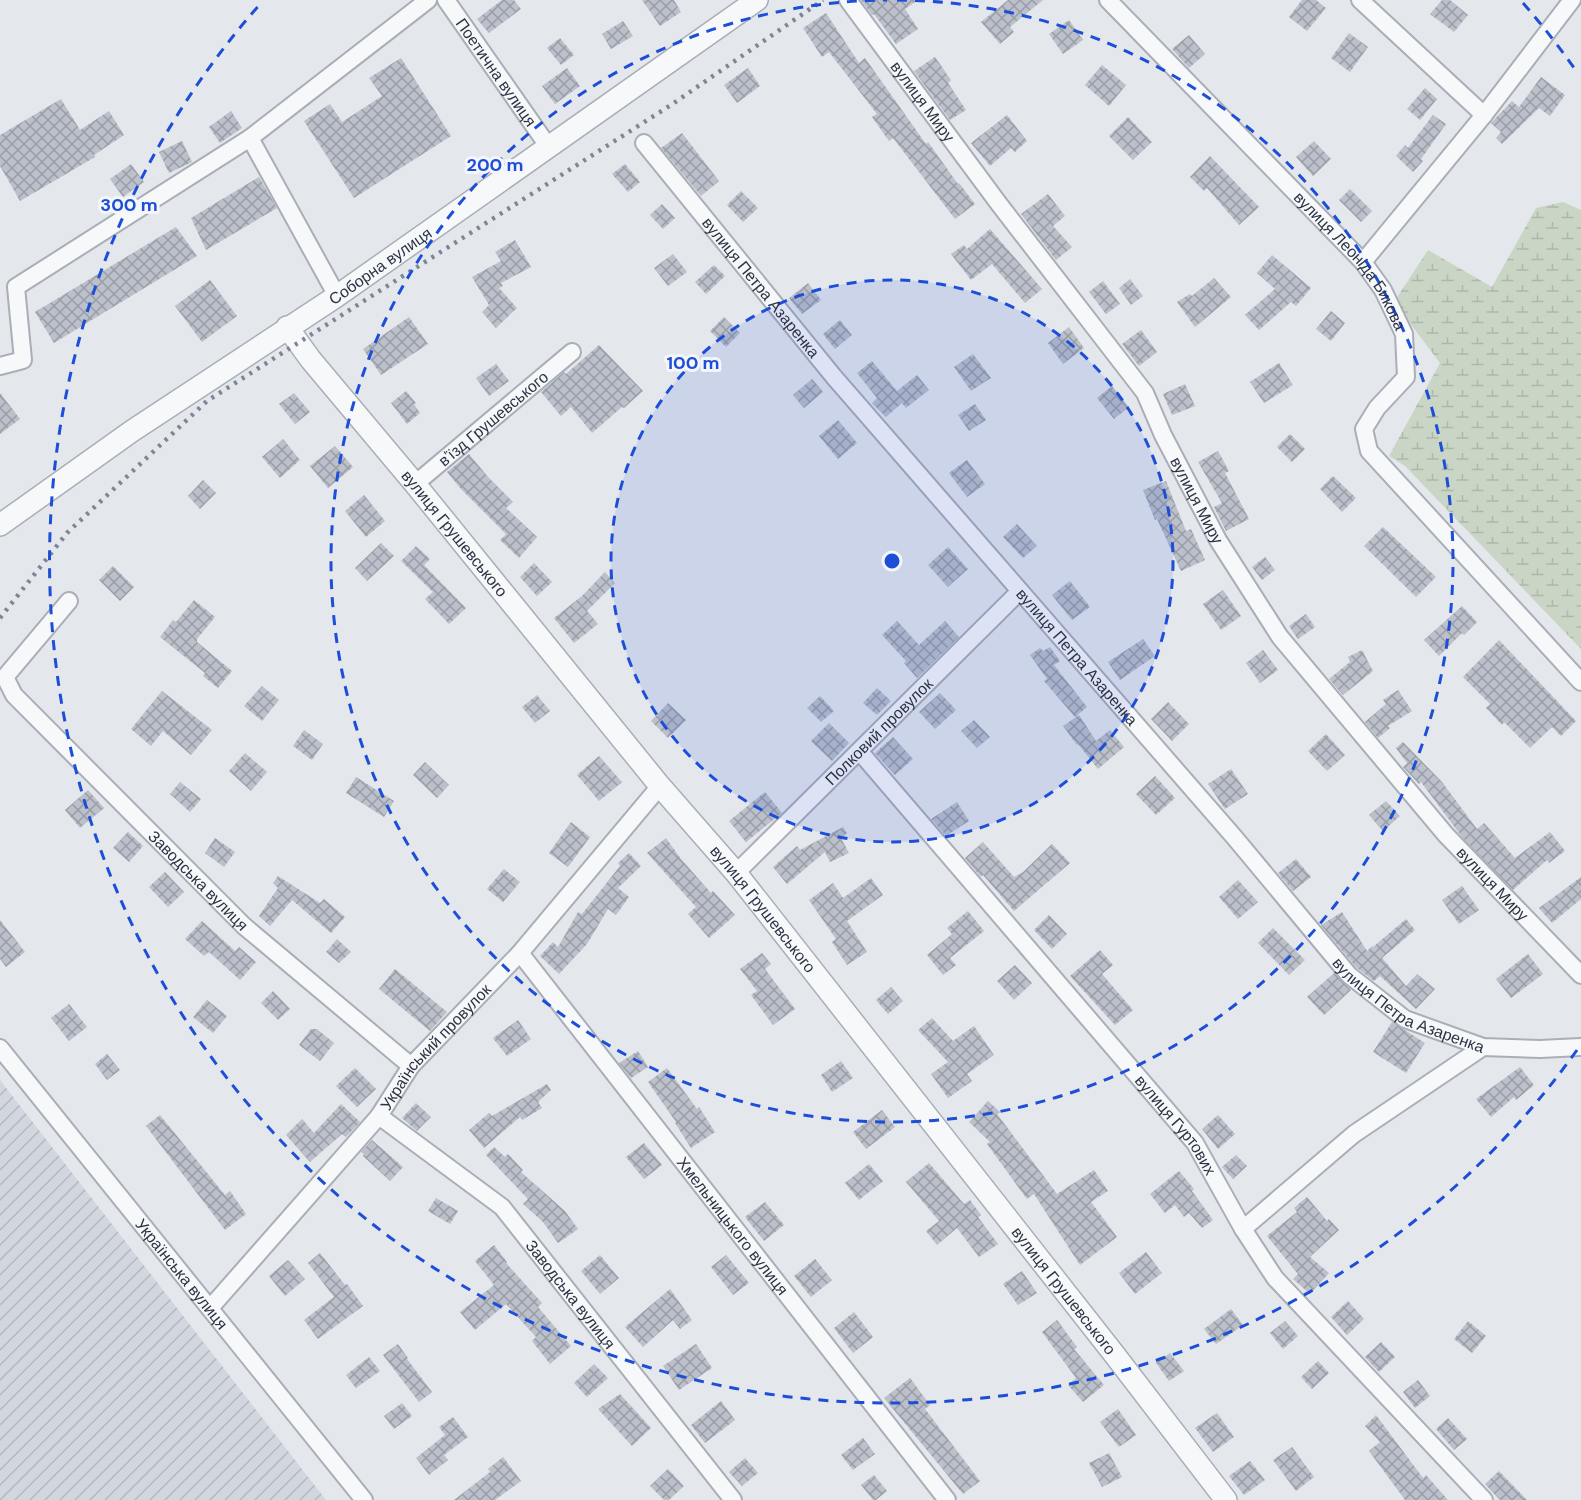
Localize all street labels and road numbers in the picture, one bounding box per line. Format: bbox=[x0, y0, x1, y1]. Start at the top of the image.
street label: Поетична вулиця bbox=[451, 14, 541, 131]
street label: вулиця Миру bbox=[886, 57, 959, 146]
street label: вулиця Леоніда Бикова bbox=[1289, 187, 1411, 334]
street label: вулиця Петра Азаренка bbox=[697, 213, 824, 362]
street label: Соборна вулиця bbox=[325, 223, 436, 310]
street label: в'їзд Грушевського bbox=[434, 366, 553, 471]
street label: вулиця Миру bbox=[1165, 453, 1228, 548]
street label: вулиця Грушевського bbox=[397, 466, 512, 601]
street label: вулиця Петра Азаренка bbox=[1011, 584, 1142, 730]
street label: Полковий провулок bbox=[821, 673, 938, 790]
street label: Заводська вулиця bbox=[144, 826, 253, 935]
street label: вулиця Грушевського bbox=[705, 841, 820, 977]
street label: вулиця Миру bbox=[1452, 842, 1533, 926]
street label: вулиця Петра Азаренка bbox=[1328, 953, 1487, 1058]
street label: Український провулок bbox=[376, 979, 496, 1114]
street label: вулиця Гуртових bbox=[1130, 1071, 1221, 1179]
street label: Хмельницького вулиця bbox=[672, 1153, 793, 1299]
street label: Українська вулиця bbox=[131, 1214, 232, 1334]
street label: вулиця Грушевського bbox=[1007, 1222, 1121, 1359]
street label: Заводська вулиця bbox=[521, 1236, 620, 1353]

